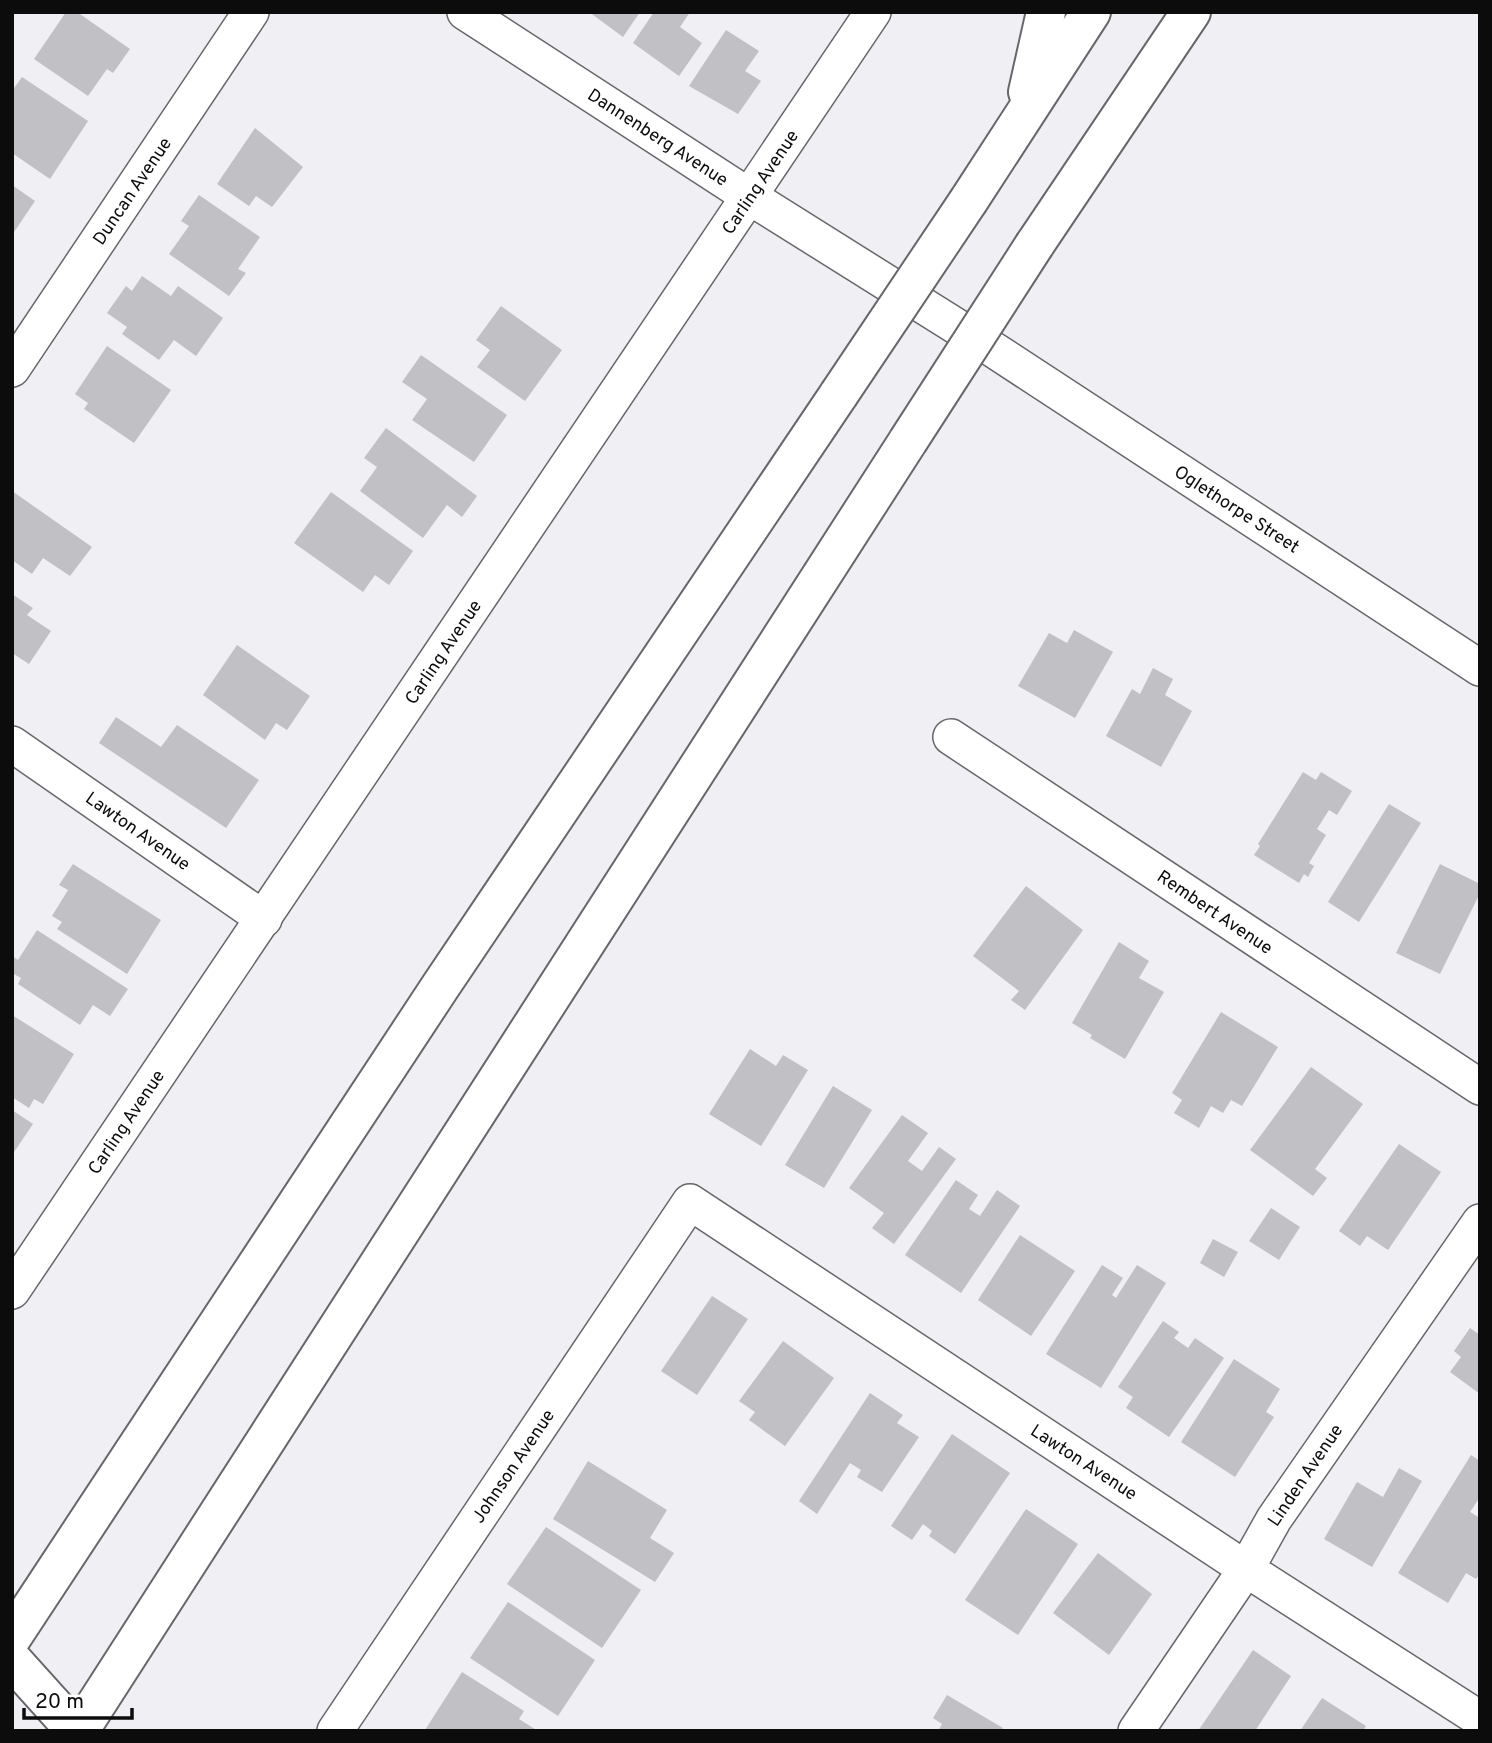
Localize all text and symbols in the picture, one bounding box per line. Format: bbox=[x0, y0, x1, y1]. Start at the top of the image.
street label: Dannenberg Avenue bbox=[583, 84, 732, 192]
street label: Carling Avenue bbox=[718, 126, 805, 240]
street label: Duncan Avenue bbox=[89, 133, 178, 250]
street label: Oglethorpe Street bbox=[1169, 461, 1303, 559]
street label: Carling Avenue bbox=[401, 596, 488, 710]
street label: Lawton Avenue bbox=[80, 788, 194, 877]
street label: Rembert Avenue bbox=[1152, 866, 1276, 960]
street label: Carling Avenue bbox=[84, 1066, 171, 1180]
street label: Johnson Avenue bbox=[468, 1406, 561, 1528]
street label: Lawton Avenue bbox=[1025, 1420, 1141, 1506]
street label: Linden Avenue bbox=[1263, 1420, 1349, 1532]
scale bar bbox=[24, 1676, 133, 1720]
text: 20 m bbox=[35, 1689, 84, 1716]

